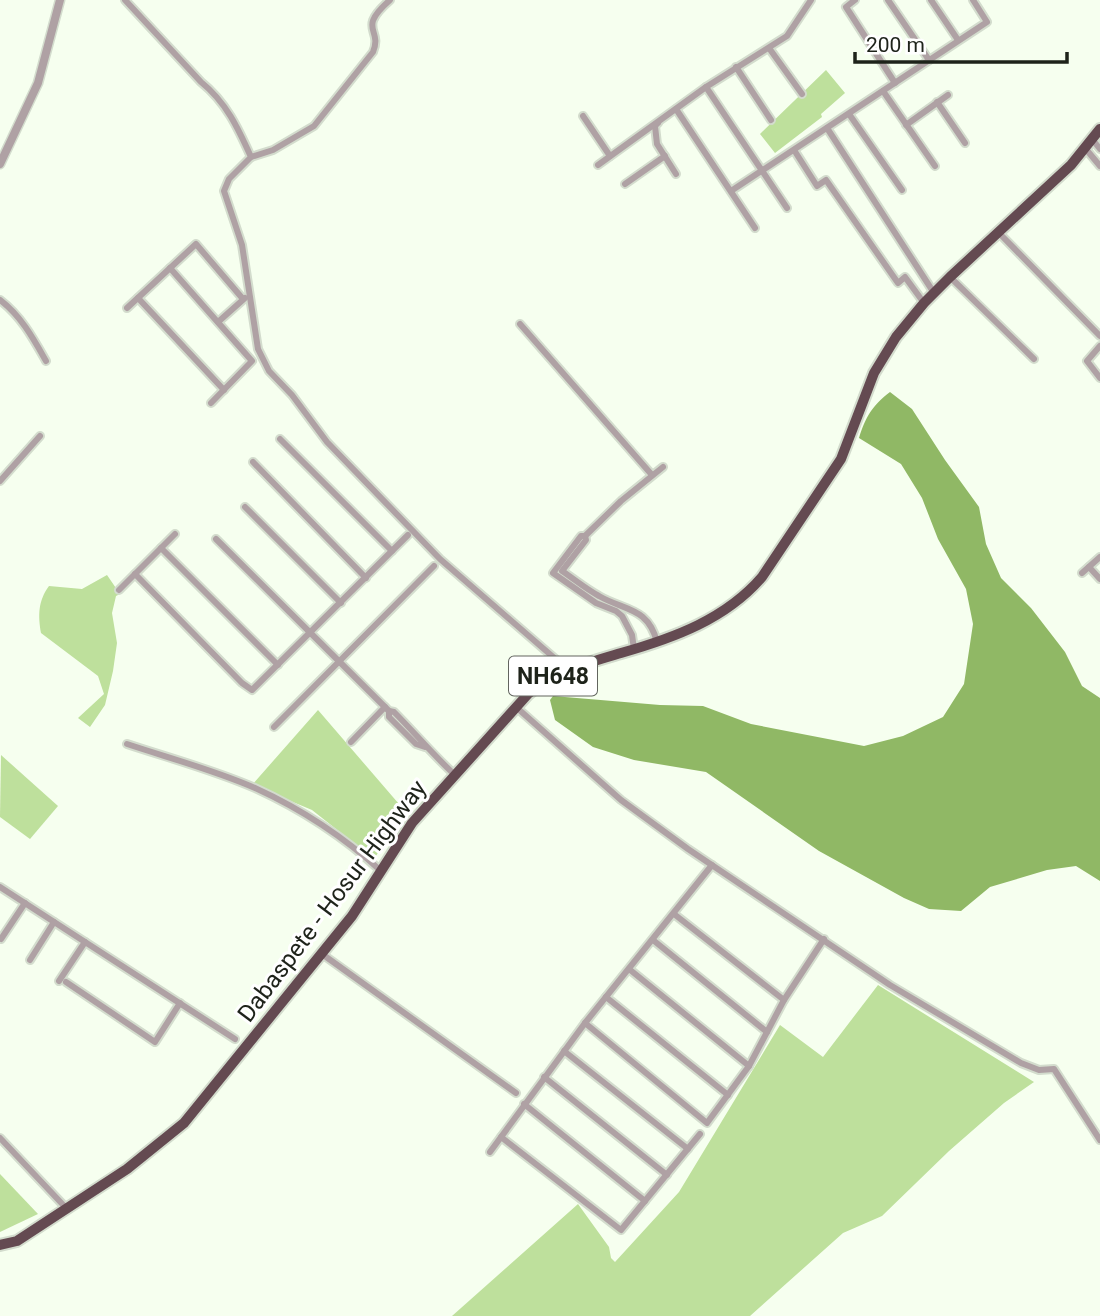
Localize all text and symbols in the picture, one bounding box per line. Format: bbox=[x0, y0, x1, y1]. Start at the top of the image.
scale bar bbox=[855, 21, 1067, 65]
text: 200 m bbox=[866, 33, 925, 57]
road number: NH648 bbox=[509, 656, 597, 696]
street label: Dabaspete - Hosur Highway bbox=[232, 774, 432, 1027]

